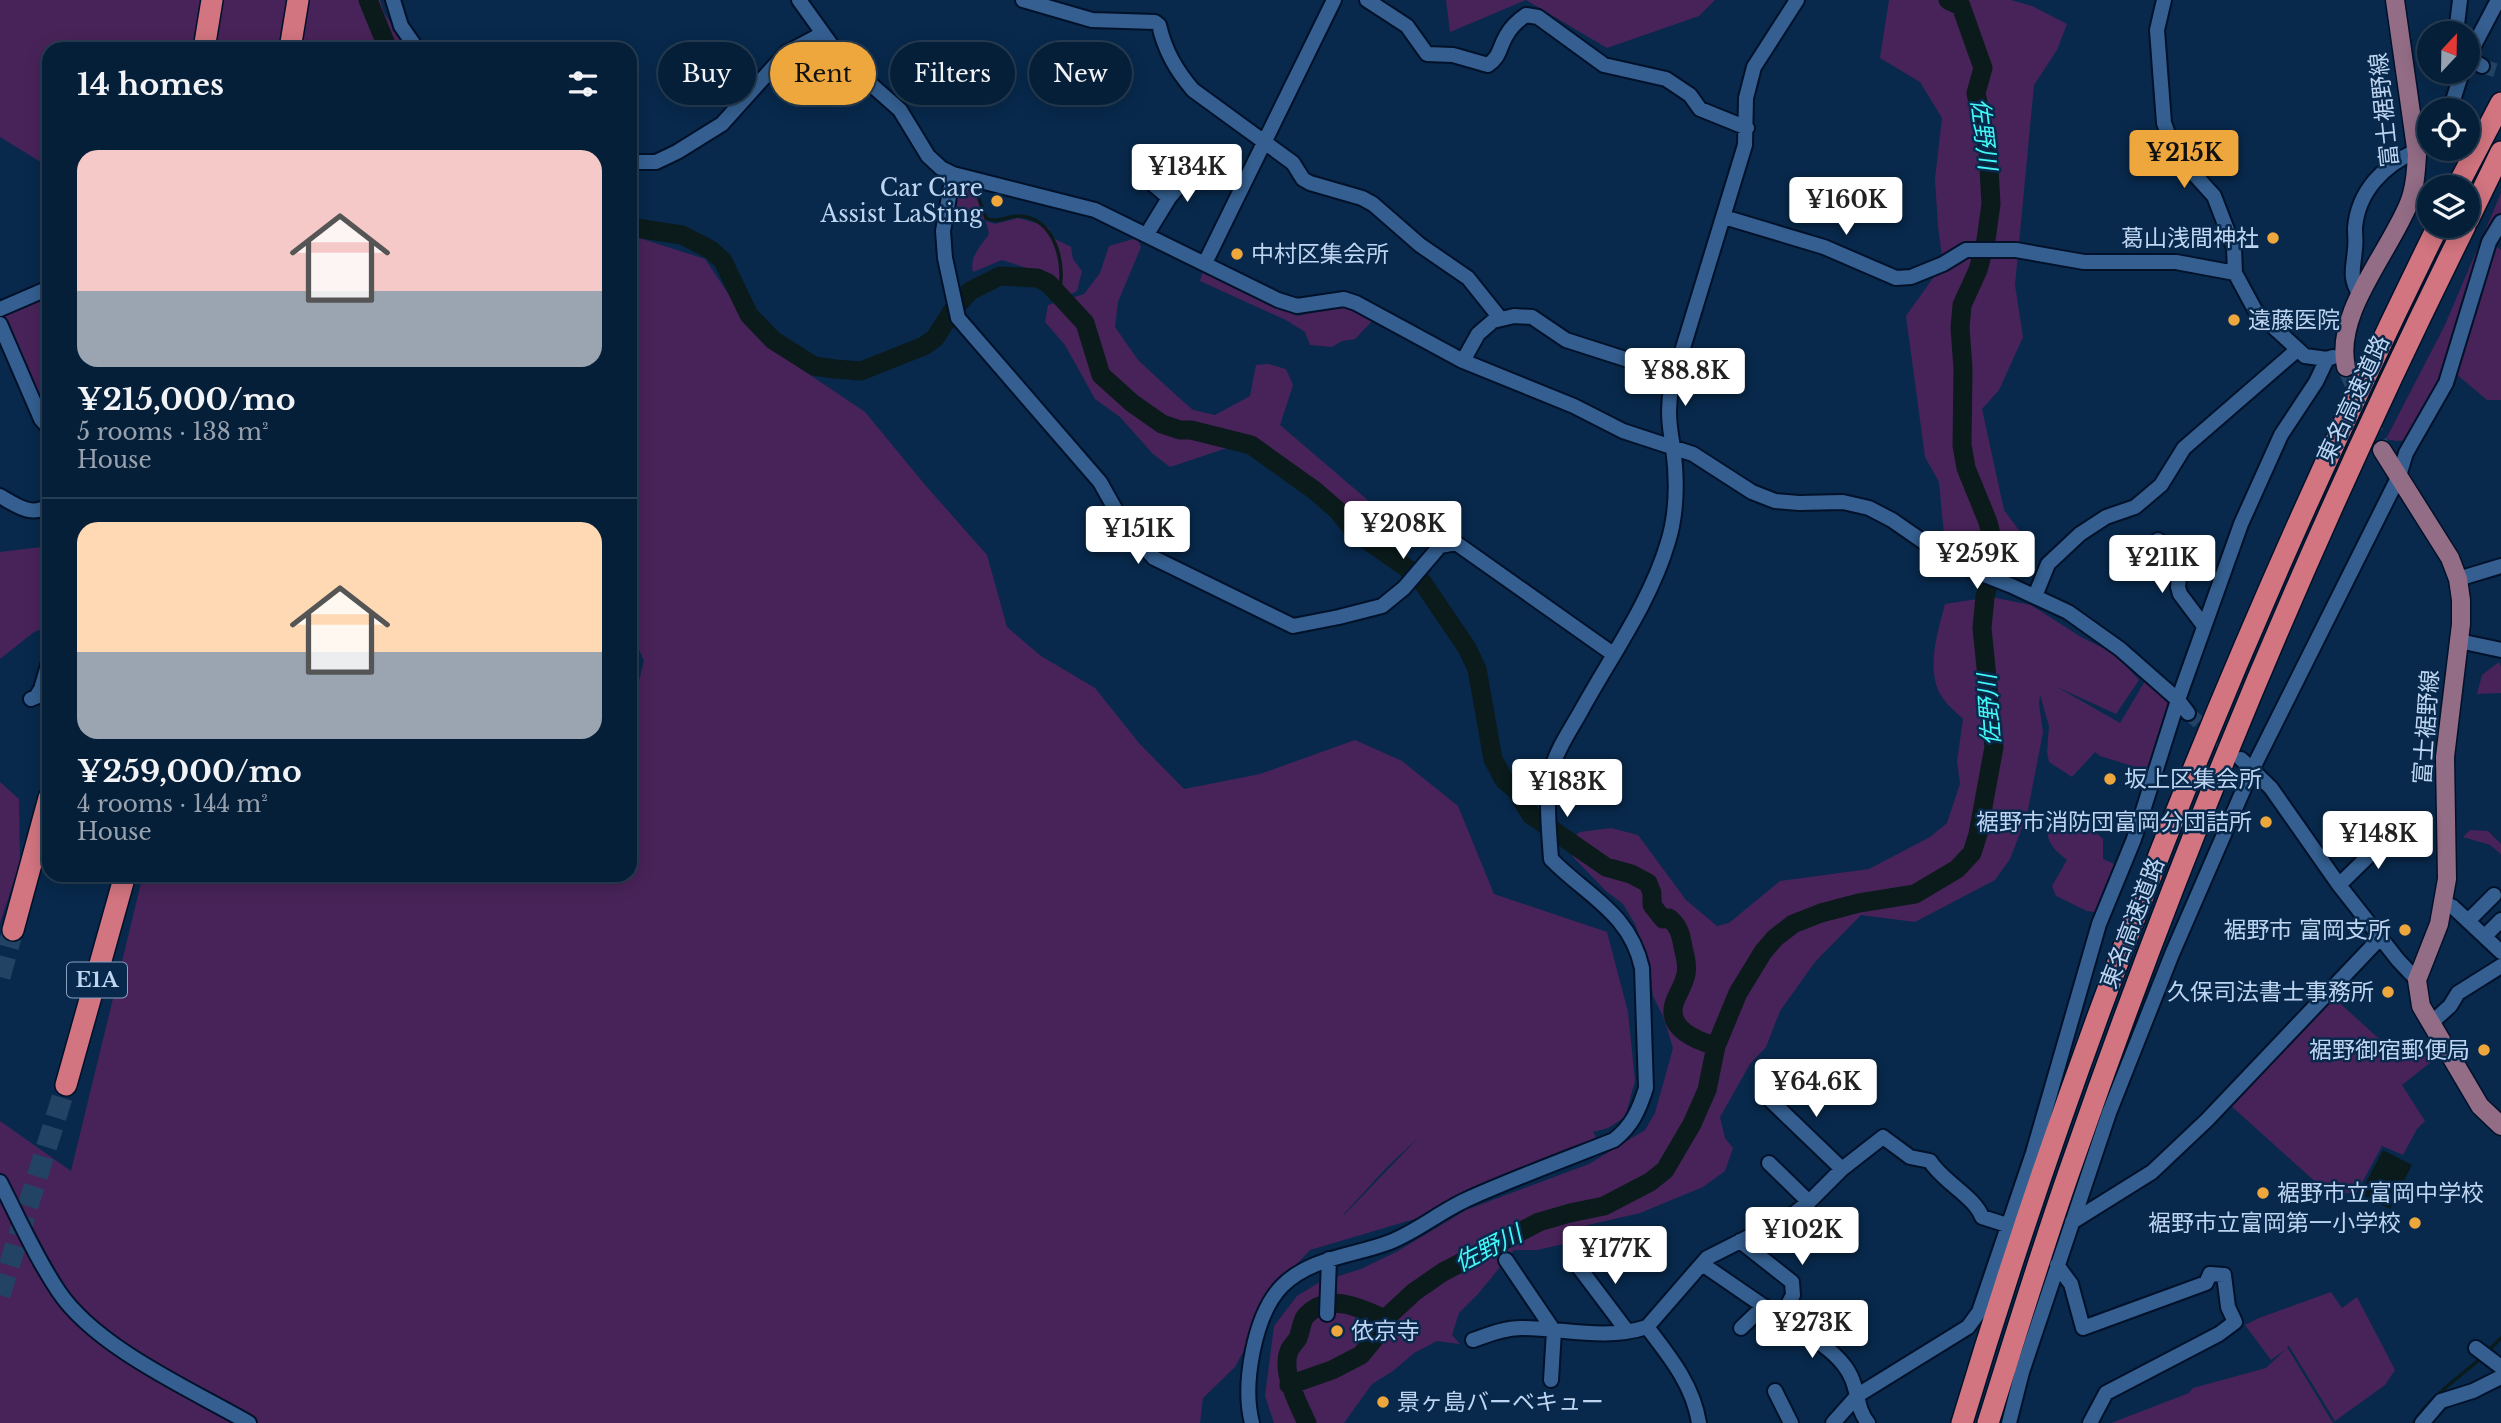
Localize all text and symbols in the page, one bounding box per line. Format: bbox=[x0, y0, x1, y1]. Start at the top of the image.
north arrow bbox=[2417, 21, 2480, 84]
map controls bbox=[2417, 21, 2480, 238]
chip: Buy bbox=[658, 42, 756, 105]
chip: Rent bbox=[770, 42, 876, 105]
chip: Filters bbox=[890, 42, 1015, 105]
chip: New bbox=[1029, 42, 1132, 105]
street label: 富士裾野線 bbox=[2364, 51, 2404, 169]
icon: filters bbox=[564, 65, 602, 103]
text: 14 homes bbox=[77, 66, 224, 103]
water label: 佐野川 bbox=[1965, 97, 2003, 174]
button: locate bbox=[2417, 98, 2480, 161]
pin: ¥215K bbox=[2135, 130, 2233, 190]
text: ¥215K bbox=[2145, 139, 2223, 167]
pin: ¥134K bbox=[1138, 144, 1236, 204]
text: ¥134K bbox=[1148, 153, 1226, 181]
place label: Car Care Assist LaSting bbox=[819, 174, 983, 228]
button: layers bbox=[2417, 175, 2480, 238]
pin: ¥160K bbox=[1797, 177, 1895, 237]
text: ¥160K bbox=[1805, 186, 1887, 214]
marker: Car Care Assist LaSting bbox=[989, 193, 1005, 209]
icon: home bbox=[277, 195, 403, 321]
place label: 葛山浅間神社 bbox=[2121, 224, 2259, 252]
marker: 葛山浅間神社 bbox=[2265, 230, 2281, 246]
place label: 中村区集会所 bbox=[1251, 240, 1389, 268]
marker: 中村区集会所 bbox=[1229, 246, 1245, 262]
place label: 遠藤医院 bbox=[2248, 306, 2340, 334]
marker: 遠藤医院 bbox=[2226, 312, 2242, 328]
street label: 東名高速道路 bbox=[2311, 331, 2395, 467]
pin: ¥88.8K bbox=[1628, 348, 1742, 408]
text: ¥88.8K bbox=[1641, 357, 1729, 385]
text: ¥215,000/mo bbox=[77, 381, 296, 418]
text: 5 rooms · 138 m² bbox=[77, 418, 269, 446]
text: House bbox=[77, 446, 152, 474]
pin: ¥208K bbox=[1354, 502, 1452, 561]
pin: ¥151K bbox=[1089, 506, 1187, 566]
text: ¥208K bbox=[1360, 510, 1446, 538]
text: ¥151K bbox=[1102, 515, 1174, 543]
pin: ¥259K bbox=[1928, 532, 2026, 591]
pin: ¥211K bbox=[2113, 536, 2211, 595]
text: ¥259K bbox=[1936, 540, 2018, 568]
text: ¥211K bbox=[2125, 544, 2199, 572]
icon: home bbox=[277, 567, 403, 693]
street label: 富士裾野線 bbox=[2408, 669, 2444, 785]
water label: 佐野川 bbox=[1972, 670, 2006, 747]
text: ¥259,000/mo bbox=[77, 753, 302, 790]
pin: ¥183K bbox=[1518, 760, 1616, 819]
place label: 坂上区集会所 bbox=[2124, 765, 2262, 793]
text: ¥183K bbox=[1528, 768, 1606, 796]
marker: 坂上区集会所 bbox=[2102, 771, 2118, 787]
text: 4 rooms · 144 m² bbox=[77, 790, 268, 818]
place label: 裾野市消防団富岡分団詰所 bbox=[1976, 808, 2252, 836]
pin: ¥148K bbox=[2329, 812, 2427, 871]
marker: 裾野市消防団富岡分団詰所 bbox=[2258, 814, 2274, 830]
text: House bbox=[77, 818, 152, 846]
text: ¥148K bbox=[2339, 820, 2417, 848]
street label: 東名高速道路 bbox=[2094, 854, 2170, 992]
place label: 裾野市 富岡支所 bbox=[2223, 916, 2391, 944]
marker: 裾野市 富岡支所 bbox=[2397, 922, 2413, 938]
road number: E1A bbox=[67, 962, 127, 998]
place label: 久保司法書士事務所 bbox=[2167, 978, 2374, 1006]
marker: 久保司法書士事務所 bbox=[2380, 984, 2396, 1000]
place label: 裾野御宿郵便局 bbox=[2309, 1036, 2470, 1064]
marker: 裾野御宿郵便局 bbox=[2476, 1042, 2492, 1058]
pin: ¥64.6K bbox=[1759, 1060, 1873, 1119]
text: ¥64.6K bbox=[1771, 1068, 1861, 1096]
place label: 裾野市立富岡中学校 bbox=[2277, 1179, 2484, 1207]
marker: 裾野市立富岡中学校 bbox=[2255, 1185, 2271, 1201]
pin: ¥102K bbox=[1753, 1208, 1851, 1267]
place label: 裾野市立富岡第一小学校 bbox=[2148, 1209, 2401, 1237]
marker: 裾野市立富岡第一小学校 bbox=[2407, 1215, 2423, 1231]
text: ¥102K bbox=[1762, 1216, 1842, 1244]
water label: 佐野川 bbox=[1449, 1217, 1529, 1277]
pin: ¥177K bbox=[1566, 1226, 1664, 1286]
text: ¥177K bbox=[1579, 1235, 1651, 1263]
pin: ¥273K bbox=[1763, 1300, 1861, 1360]
text: ¥273K bbox=[1772, 1309, 1852, 1337]
place label: 依京寺 bbox=[1351, 1317, 1420, 1345]
marker: 依京寺 bbox=[1329, 1323, 1345, 1339]
place label: 景ヶ島バーベキュー bbox=[1397, 1388, 1604, 1416]
marker: 景ヶ島バーベキュー bbox=[1375, 1394, 1391, 1410]

